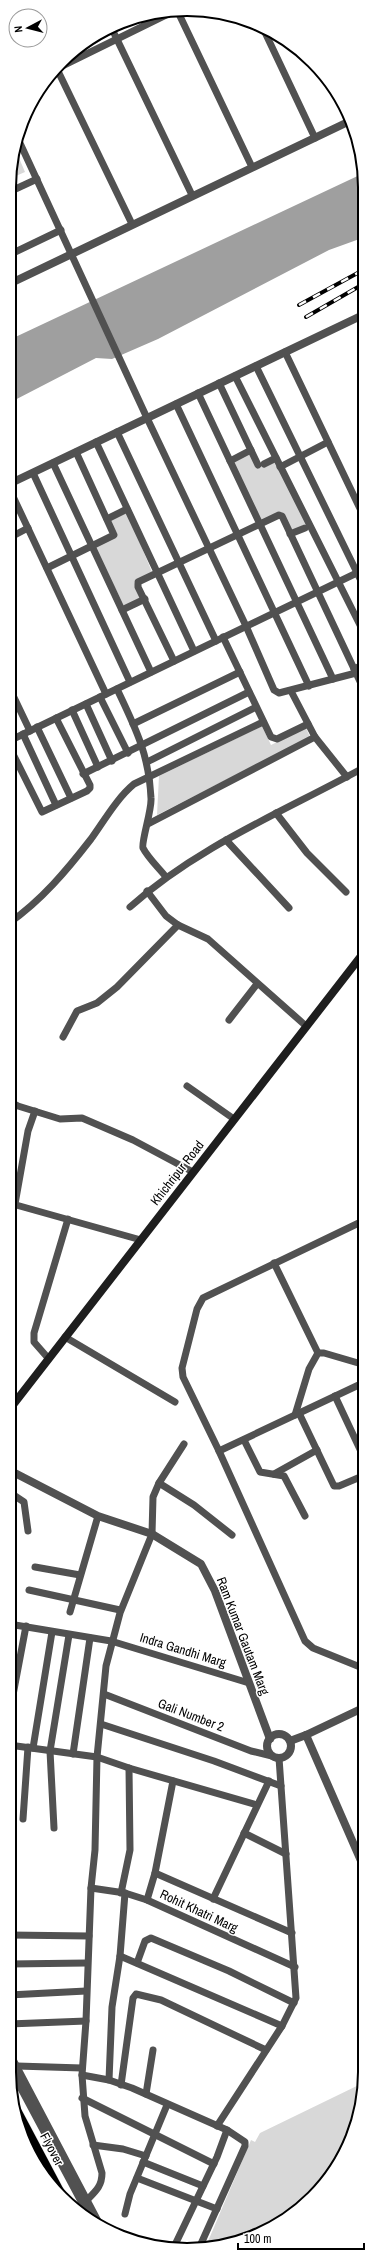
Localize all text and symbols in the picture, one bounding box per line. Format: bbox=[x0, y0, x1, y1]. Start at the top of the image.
north arrow bbox=[8, 8, 48, 48]
text: N bbox=[11, 25, 25, 33]
street label: Khichripur Road bbox=[146, 1137, 208, 1209]
street label: Ram Kumar Gautam Marg bbox=[213, 1575, 273, 1697]
street label: Indra Gandhi Marg bbox=[138, 1629, 228, 1671]
street label: Gali Number 2 bbox=[156, 1695, 226, 1735]
street label: Rohit Khatri Marg bbox=[157, 1886, 241, 1937]
street label: Flyover bbox=[36, 2130, 68, 2169]
scale bar bbox=[238, 2225, 364, 2251]
text: 100 m bbox=[244, 2231, 271, 2247]

